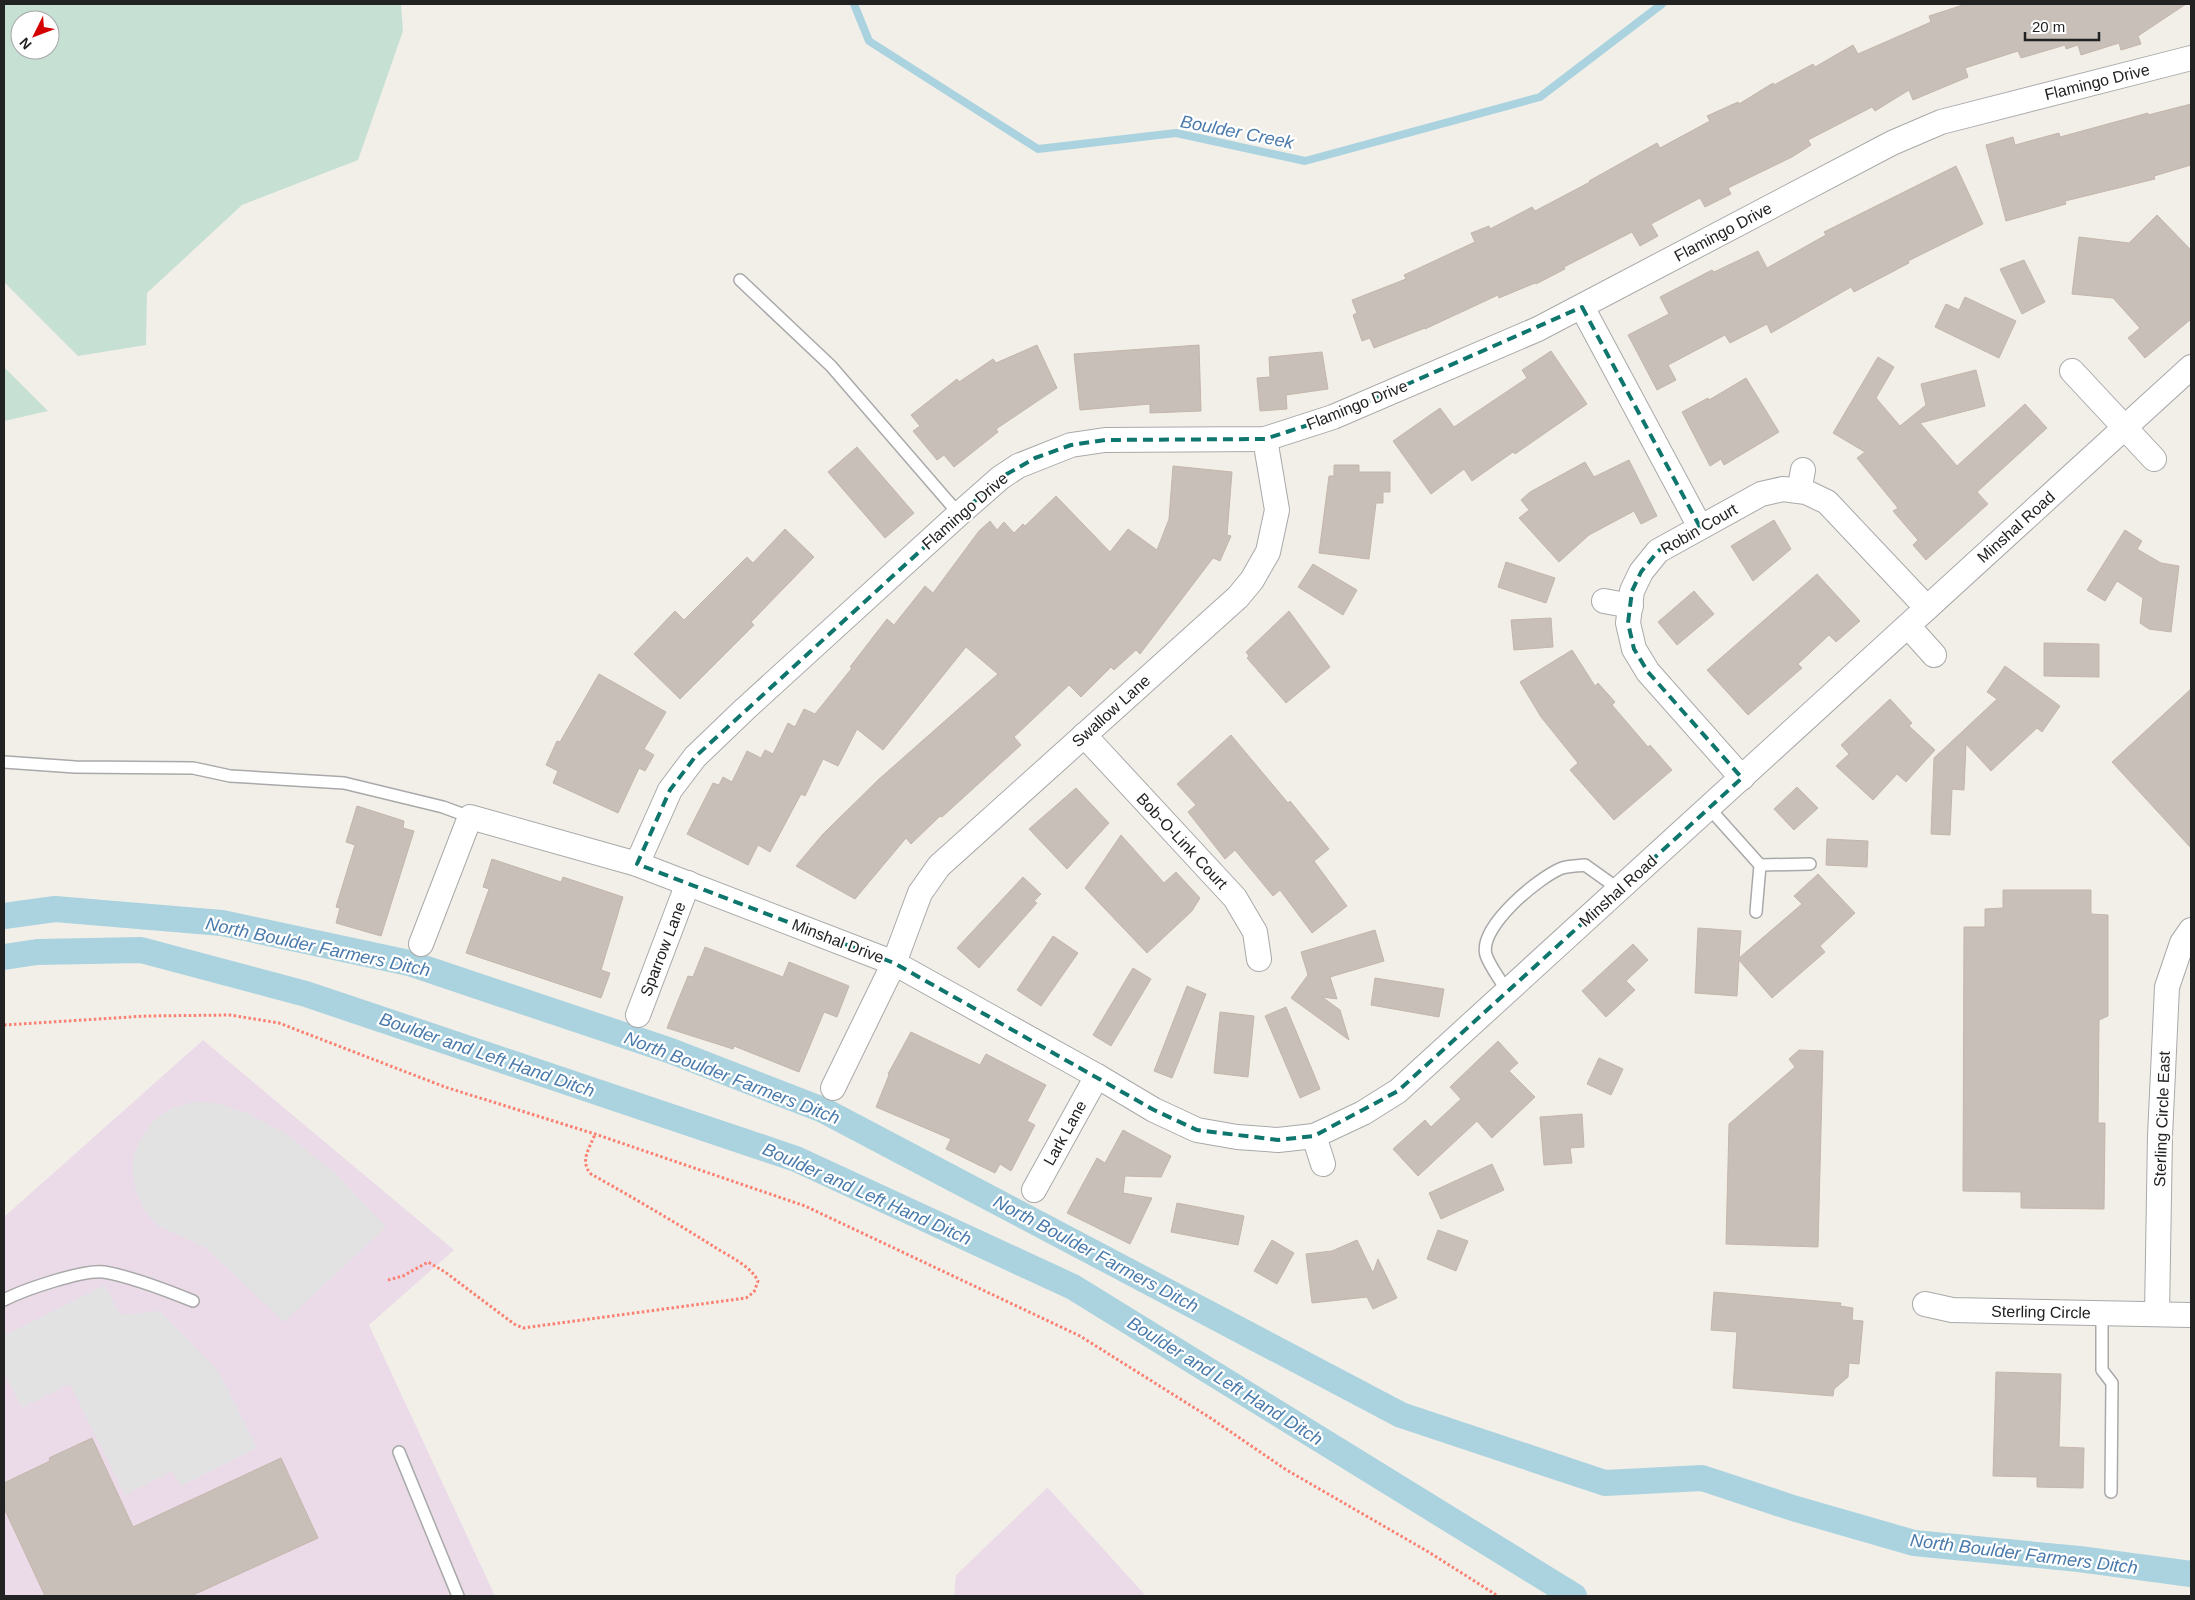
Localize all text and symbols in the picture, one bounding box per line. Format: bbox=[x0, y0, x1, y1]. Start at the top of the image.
north arrow bbox=[10, 10, 60, 60]
scale bar bbox=[2025, 10, 2099, 42]
text: 20 m bbox=[2032, 18, 2065, 35]
text: N bbox=[16, 35, 35, 53]
street label: Flamingo Drive bbox=[2043, 61, 2151, 103]
water label: Boulder Creek bbox=[1179, 111, 1296, 153]
street label: Flamingo Drive bbox=[1672, 199, 1775, 265]
street label: Flamingo Drive bbox=[1304, 377, 1410, 433]
street label: Flamingo Drive bbox=[919, 469, 1011, 553]
street label: Minshal Road bbox=[1974, 488, 2058, 566]
street label: Robin Court bbox=[1658, 500, 1741, 558]
street label: Swallow Lane bbox=[1069, 672, 1153, 750]
street label: Bob-O-Link Court bbox=[1133, 790, 1231, 893]
street label: Minshal Road bbox=[1576, 852, 1660, 930]
street label: Sparrow Lane bbox=[637, 899, 689, 999]
water label: North Boulder Farmers Ditch bbox=[204, 913, 432, 981]
street label: Minshal Drive bbox=[790, 916, 886, 966]
water label: Boulder and Left Hand Ditch bbox=[377, 1009, 597, 1101]
water label: North Boulder Farmers Ditch bbox=[621, 1028, 843, 1128]
street label: Sterling Circle East bbox=[2151, 1050, 2173, 1187]
street label: Lark Lane bbox=[1040, 1098, 1090, 1168]
water label: Boulder and Left Hand Ditch bbox=[760, 1139, 974, 1249]
water label: North Boulder Farmers Ditch bbox=[990, 1191, 1202, 1317]
street label: Sterling Circle bbox=[1991, 1303, 2091, 1321]
water label: Boulder and Left Hand Ditch bbox=[1124, 1313, 1326, 1449]
water label: North Boulder Farmers Ditch bbox=[1909, 1530, 2139, 1578]

